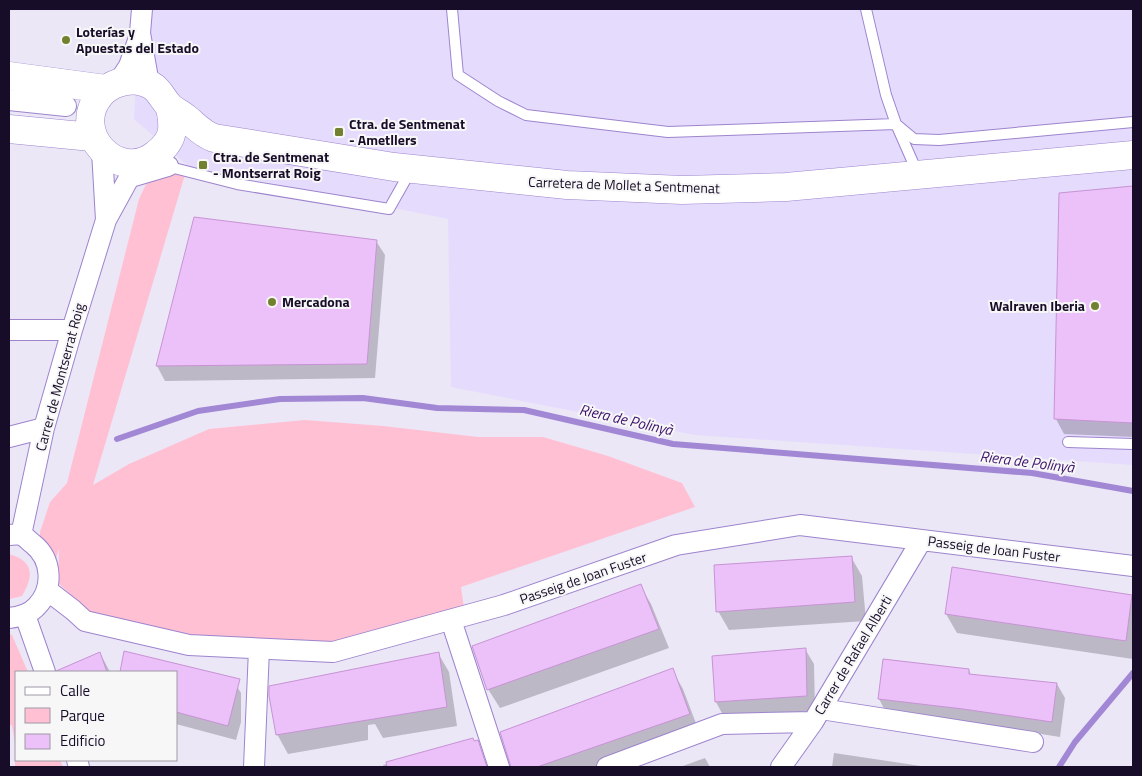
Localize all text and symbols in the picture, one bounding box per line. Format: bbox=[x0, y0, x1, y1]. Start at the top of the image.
place label: Loterías y Apuestas del Estado bbox=[76, 21, 199, 58]
marker: Loterías y Apuestas del Estado bbox=[60, 34, 72, 46]
place label: Ctra. de Sentmenat - Ametllers bbox=[349, 113, 465, 150]
marker: Ctra. de Sentmenat - Ametllers bbox=[333, 126, 345, 138]
place label: Ctra. de Sentmenat - Montserrat Roig bbox=[213, 146, 329, 183]
marker: Ctra. de Sentmenat - Montserrat Roig bbox=[197, 159, 209, 171]
street label: Carretera de Mollet a Sentmenat bbox=[528, 171, 720, 198]
place label: Mercadona bbox=[282, 291, 350, 312]
place label: Walraven Iberia bbox=[989, 295, 1085, 316]
marker: Mercadona bbox=[266, 296, 278, 308]
street label: Carrer de Montserrat Roig bbox=[30, 300, 89, 453]
marker: Walraven Iberia bbox=[1089, 300, 1101, 312]
water label: Riera de Polinyà bbox=[577, 398, 676, 442]
water label: Riera de Polinyà bbox=[979, 444, 1077, 479]
street label: Passeig de Joan Fuster bbox=[927, 530, 1062, 567]
street label: Passeig de Joan Fuster bbox=[516, 546, 649, 609]
street label: Carrer de Rafael Alberti bbox=[808, 591, 897, 719]
legend bbox=[15, 671, 178, 761]
text: Calle bbox=[60, 679, 90, 702]
text: Parque bbox=[60, 704, 105, 727]
text: Edificio bbox=[60, 729, 105, 752]

